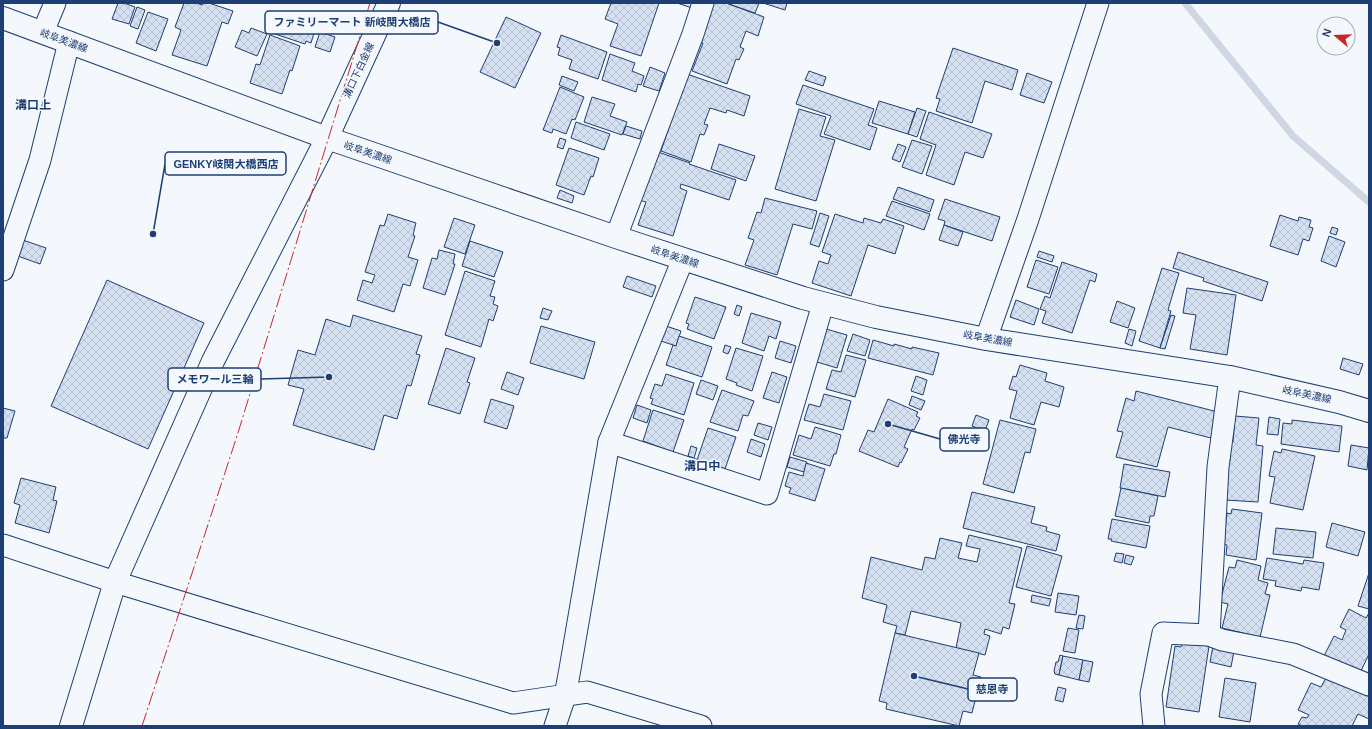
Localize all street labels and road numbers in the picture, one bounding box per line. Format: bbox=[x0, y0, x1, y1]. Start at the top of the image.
street label: 岐阜美濃線 bbox=[38, 27, 89, 54]
street label: 溝口下白金線 bbox=[341, 41, 376, 100]
street label: 岐阜美濃線 bbox=[342, 139, 393, 166]
street label: 岐阜美濃線 bbox=[649, 244, 700, 269]
street label: 岐阜美濃線 bbox=[962, 329, 1013, 348]
street label: 岐阜美濃線 bbox=[1281, 384, 1332, 405]

